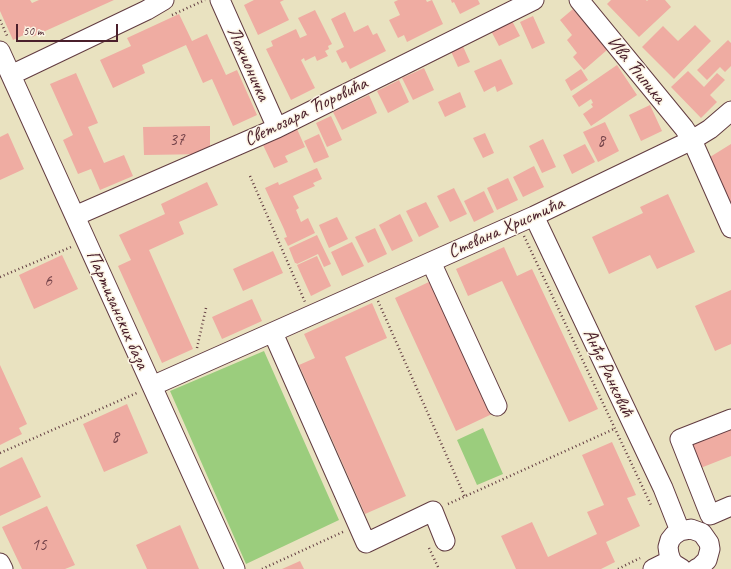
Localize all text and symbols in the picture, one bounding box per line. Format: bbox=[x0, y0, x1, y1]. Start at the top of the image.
scale bar bbox=[18, 16, 120, 42]
text: 50 m bbox=[23, 23, 43, 39]
street label: Ложионичка bbox=[222, 23, 274, 105]
street label: Ива Ћипика bbox=[602, 31, 670, 109]
street label: Светозара Ћоровића bbox=[241, 72, 371, 152]
house number: 37 bbox=[169, 131, 185, 151]
house number: 8 bbox=[597, 132, 605, 152]
street label: Стевана Христића bbox=[444, 192, 568, 264]
street label: Партизанских база bbox=[81, 247, 153, 373]
house number: 6 bbox=[44, 272, 52, 292]
street label: Анђе Ранковић bbox=[578, 325, 638, 421]
house number: 8 bbox=[111, 428, 119, 448]
house number: 15 bbox=[31, 536, 47, 556]

